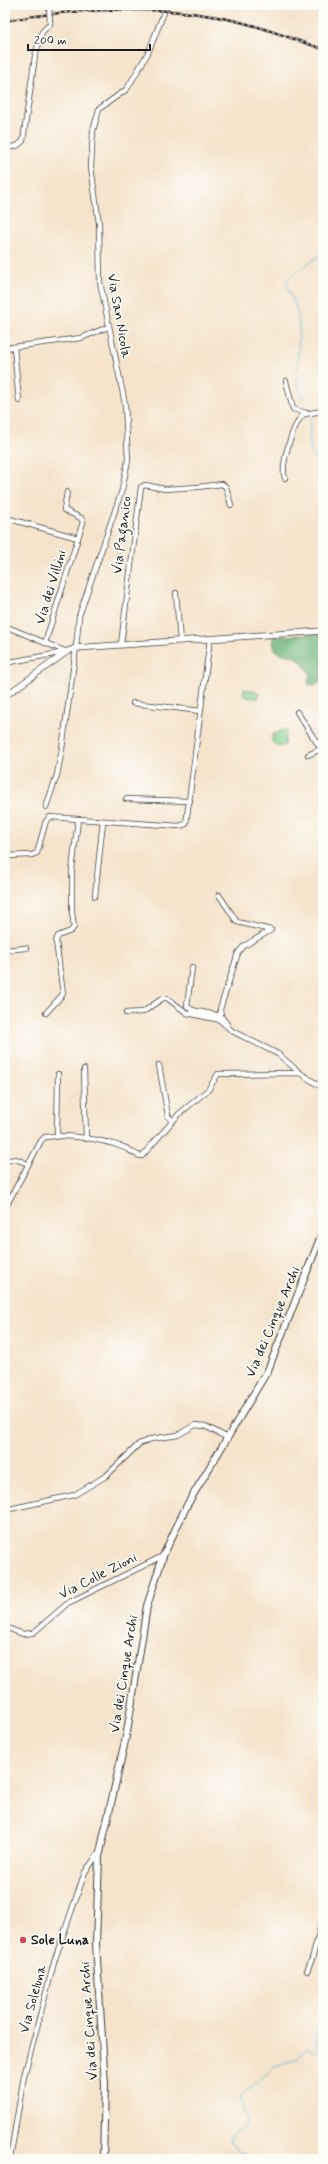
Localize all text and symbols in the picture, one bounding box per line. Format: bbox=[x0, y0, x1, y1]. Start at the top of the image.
scale bar bbox=[28, 26, 150, 52]
text: 200 m bbox=[34, 33, 67, 49]
street label: Via San Nicola bbox=[103, 272, 135, 360]
street label: Via Paganico bbox=[108, 495, 138, 575]
street label: Via dei Villini bbox=[31, 548, 71, 626]
street label: Via dei Cinque Archi bbox=[241, 1264, 305, 1380]
street label: Via Colle Zioni bbox=[56, 1549, 140, 1603]
street label: Via dei Cinque Archi bbox=[106, 1614, 142, 1734]
place label: Sole Luna bbox=[31, 1931, 89, 1949]
marker: Sole Luna bbox=[18, 1935, 28, 1945]
street label: Via dei Cinque Archi bbox=[76, 1961, 102, 2081]
street label: Via Soleluna bbox=[15, 1962, 51, 2035]

